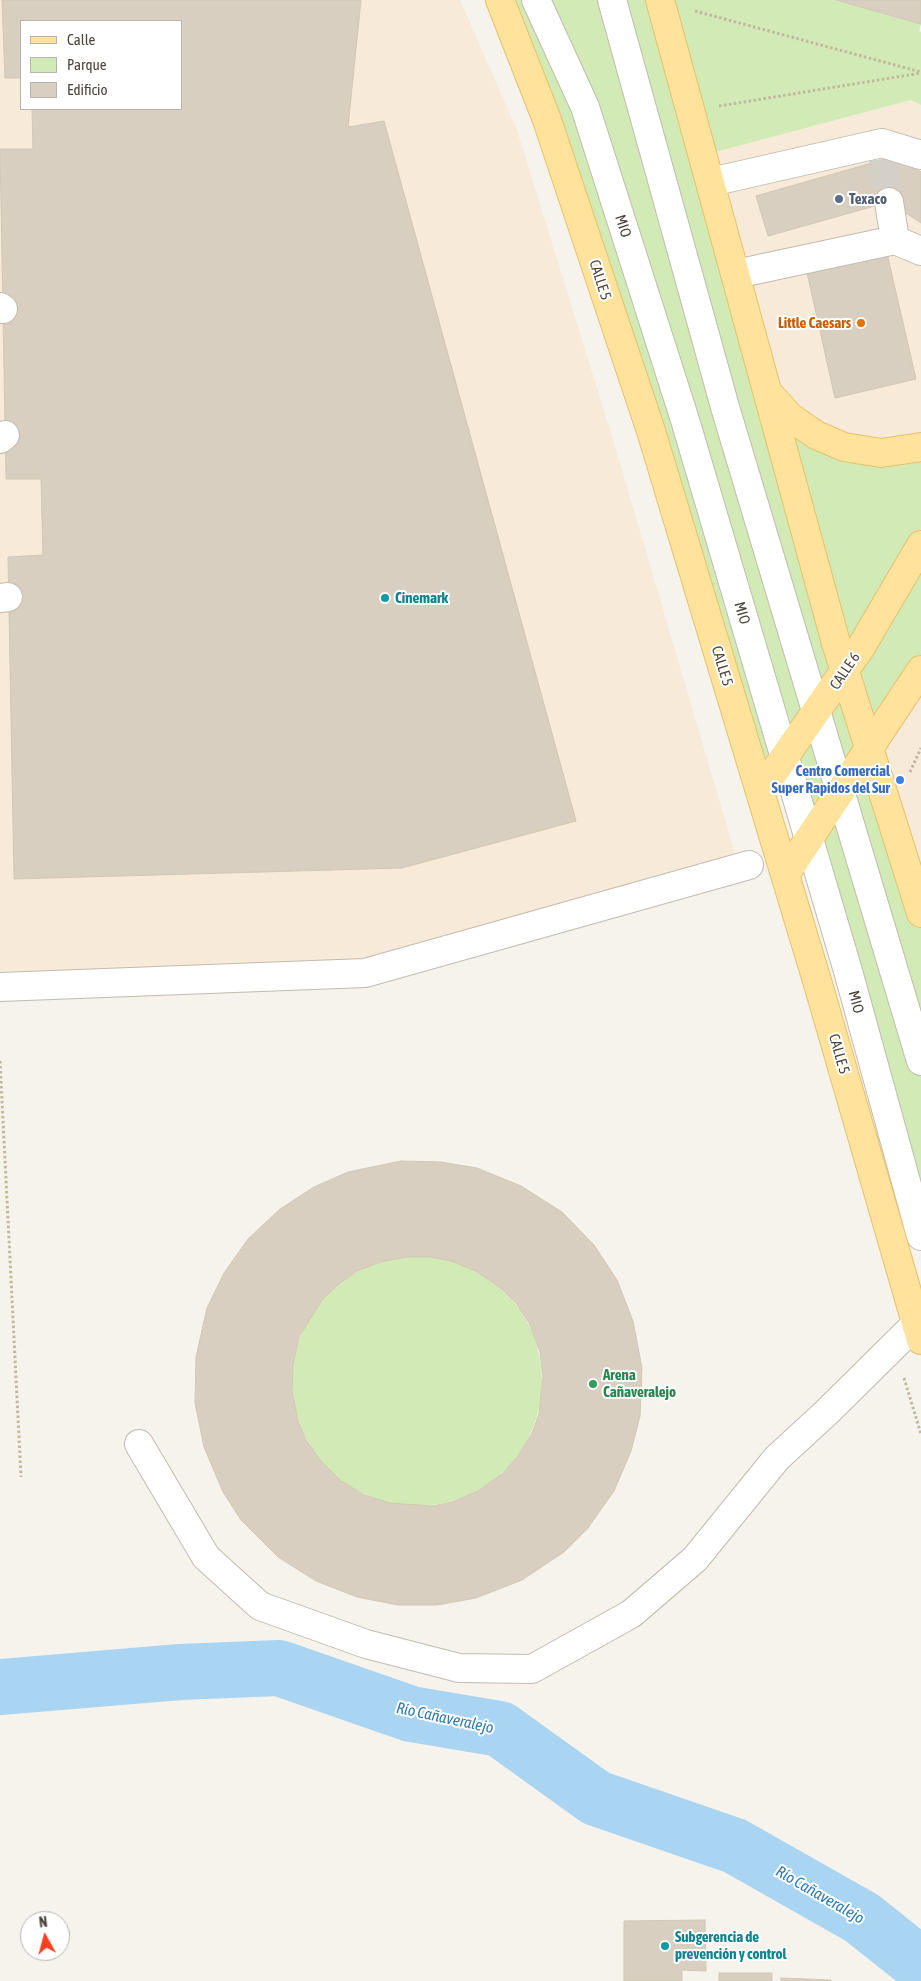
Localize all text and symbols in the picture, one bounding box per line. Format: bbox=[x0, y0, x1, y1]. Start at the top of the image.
legend bbox=[20, 20, 182, 110]
text: Calle bbox=[67, 31, 95, 48]
text: Parque bbox=[67, 56, 107, 73]
text: Edificio bbox=[67, 81, 108, 98]
place label: Texaco bbox=[849, 190, 887, 208]
marker: Texaco bbox=[833, 193, 845, 205]
street label: MIO bbox=[611, 212, 635, 240]
street label: CALLE 5 bbox=[585, 258, 615, 302]
place label: Little Caesars bbox=[778, 314, 851, 332]
marker: Little Caesars bbox=[855, 317, 867, 329]
place label: Cinemark bbox=[395, 589, 448, 607]
marker: Cinemark bbox=[379, 592, 391, 604]
street label: MIO bbox=[730, 600, 754, 626]
street label: CALLE 5 bbox=[707, 644, 737, 688]
street label: CALLE 6 bbox=[826, 649, 864, 693]
place label: Centro Comercial Super Rapidos del Sur bbox=[772, 762, 890, 797]
marker: Centro Comercial Super Rapidos del Sur bbox=[894, 774, 906, 786]
street label: MIO bbox=[844, 989, 868, 1015]
street label: CALLE 5 bbox=[825, 1032, 853, 1076]
place label: Arena Cañaveralejo bbox=[603, 1366, 676, 1401]
marker: Arena Cañaveralejo bbox=[587, 1378, 599, 1390]
water label: Río Cañaveralejo bbox=[395, 1698, 495, 1738]
water label: Río Cañaveralejo bbox=[772, 1862, 868, 1928]
north arrow bbox=[20, 1911, 70, 1961]
text: N bbox=[38, 1914, 48, 1931]
place label: Subgerencia de prevención y control bbox=[675, 1928, 787, 1963]
marker: Subgerencia de prevención y control bbox=[659, 1940, 671, 1952]

